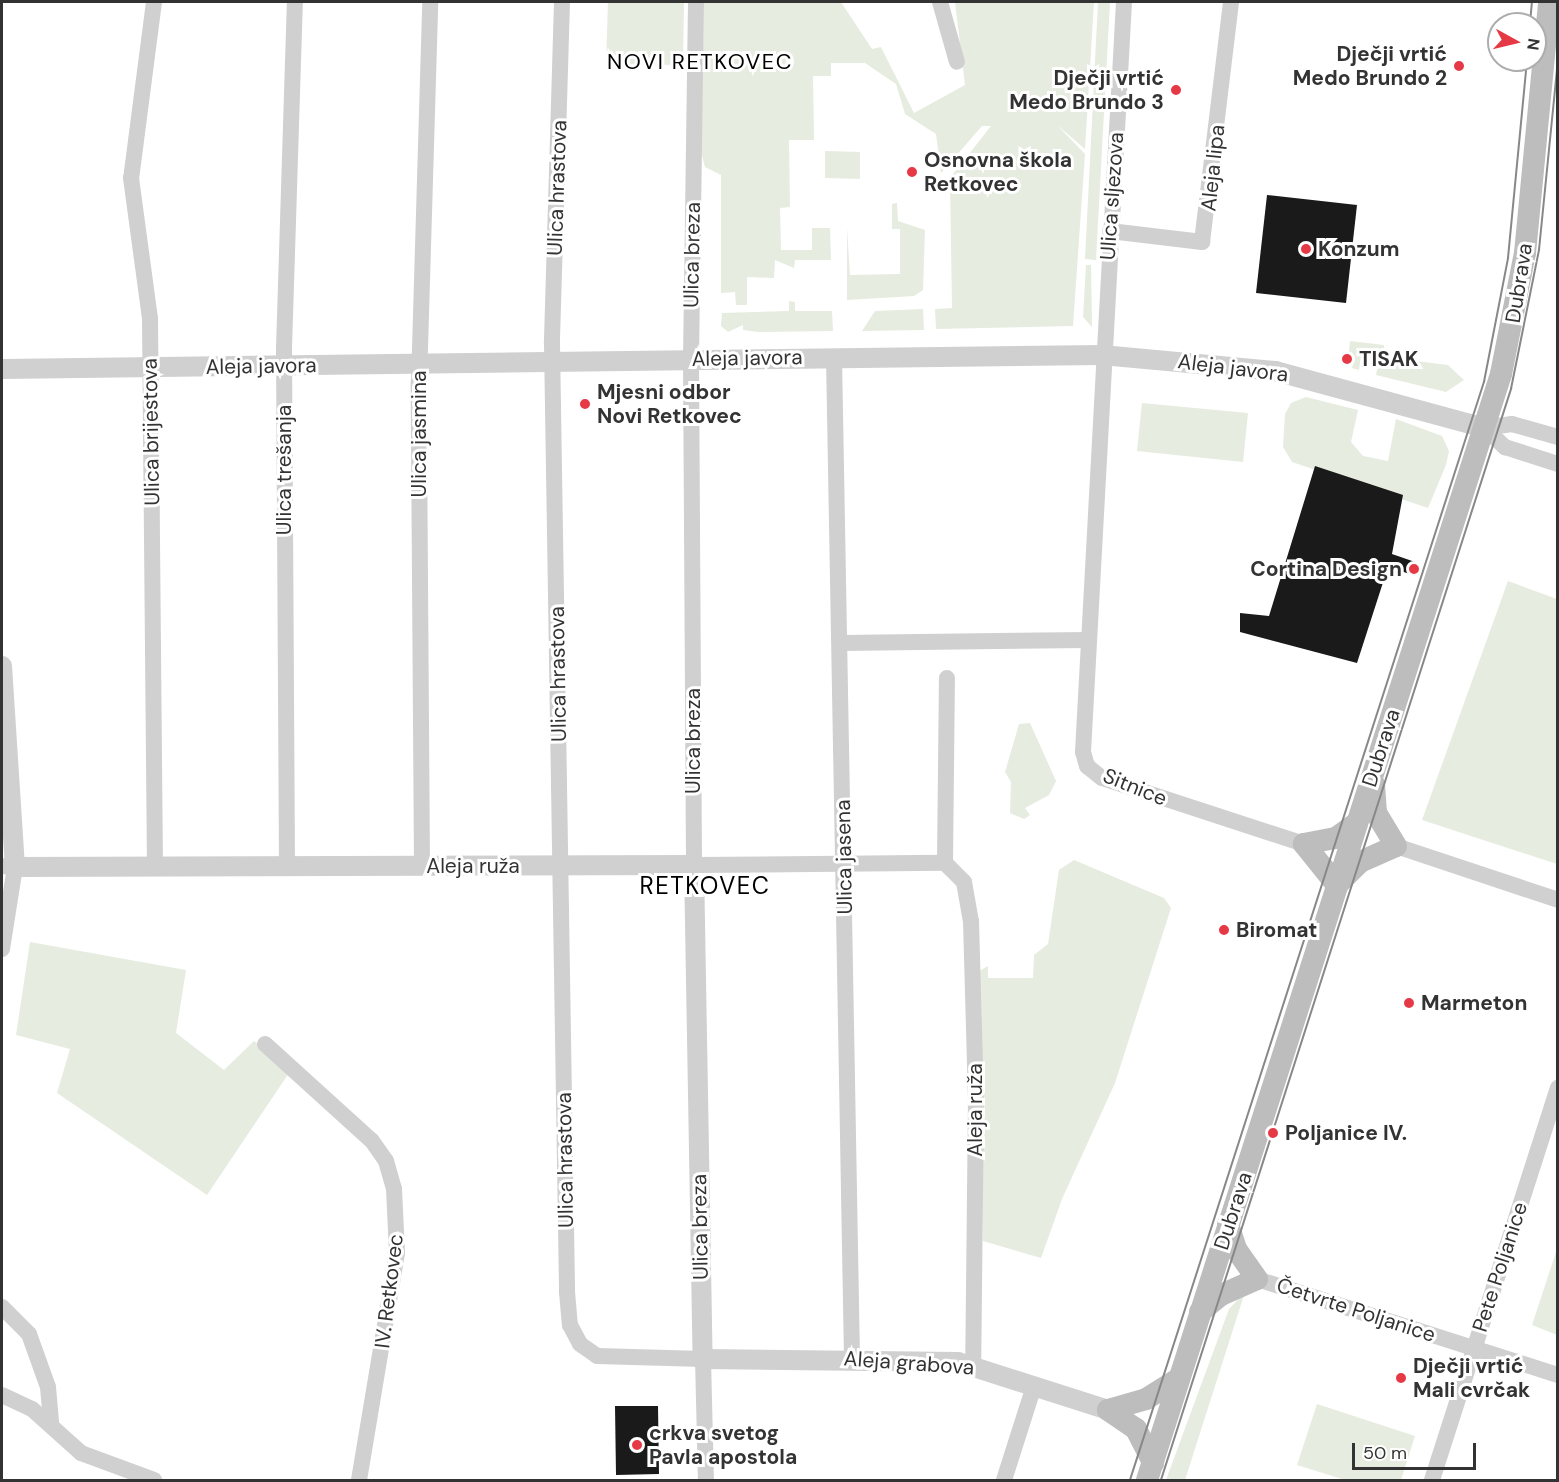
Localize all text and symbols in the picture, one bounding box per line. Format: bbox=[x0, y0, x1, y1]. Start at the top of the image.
north arrow bbox=[1487, 12, 1547, 72]
text: N bbox=[1522, 37, 1545, 52]
place label: Dječji vrtić Medo Brundo 2 bbox=[1293, 41, 1447, 91]
district label: NOVI RETKOVEC bbox=[607, 49, 793, 75]
marker: Dječji vrtić Medo Brundo 2 bbox=[1452, 59, 1466, 73]
place label: Dječji vrtić Medo Brundo 3 bbox=[1009, 65, 1164, 115]
marker: Dječji vrtić Medo Brundo 3 bbox=[1169, 83, 1183, 97]
street label: Ulica hrastova bbox=[542, 120, 572, 256]
street label: Aleja lipa bbox=[1196, 123, 1230, 213]
street label: Ulica sljezova bbox=[1095, 131, 1129, 261]
place label: Osnovna škola Retkovec bbox=[924, 147, 1072, 197]
marker: Osnovna škola Retkovec bbox=[905, 165, 919, 179]
street label: Ulica breza bbox=[678, 202, 706, 308]
place label: Konzum bbox=[1318, 236, 1400, 262]
street label: Dubrava bbox=[1500, 241, 1538, 325]
marker: Konzum bbox=[1299, 242, 1313, 256]
street label: Aleja javora bbox=[691, 344, 803, 372]
place label: TISAK bbox=[1359, 346, 1419, 372]
street label: Aleja javora bbox=[1176, 349, 1290, 387]
street label: Aleja javora bbox=[205, 352, 317, 380]
marker: TISAK bbox=[1340, 352, 1354, 366]
street label: Ulica brijestova bbox=[137, 358, 165, 506]
street label: Ulica jasmina bbox=[406, 371, 432, 497]
place label: Mjesni odbor Novi Retkovec bbox=[597, 379, 742, 429]
marker: Mjesni odbor Novi Retkovec bbox=[578, 397, 592, 411]
street label: Ulica trešanja bbox=[271, 405, 297, 535]
place label: Cortina Design bbox=[1250, 556, 1402, 582]
marker: Cortina Design bbox=[1407, 562, 1421, 576]
street label: Ulica hrastova bbox=[544, 606, 572, 742]
street label: Ulica breza bbox=[680, 688, 706, 794]
street label: Dubrava bbox=[1357, 706, 1405, 790]
street label: Sitnice bbox=[1099, 763, 1171, 811]
street label: Ulica jasena bbox=[830, 799, 858, 915]
street label: Aleja ruža bbox=[426, 853, 520, 879]
district label: RETKOVEC bbox=[639, 872, 771, 900]
place label: Biromat bbox=[1236, 917, 1317, 943]
marker: Biromat bbox=[1217, 923, 1231, 937]
place label: Marmeton bbox=[1421, 990, 1527, 1016]
marker: Marmeton bbox=[1402, 996, 1416, 1010]
street label: Aleja ruža bbox=[962, 1063, 988, 1157]
street label: Ulica hrastova bbox=[551, 1092, 579, 1228]
place label: Poljanice IV. bbox=[1285, 1120, 1407, 1146]
marker: Poljanice IV. bbox=[1266, 1126, 1280, 1140]
street label: Dubrava bbox=[1209, 1169, 1257, 1253]
street label: Ulica breza bbox=[686, 1174, 714, 1280]
street label: Pete Poljanice bbox=[1467, 1199, 1533, 1335]
street label: IV. Retkovec bbox=[369, 1232, 409, 1350]
street label: Četvrte Poljanice bbox=[1273, 1272, 1439, 1348]
street label: Aleja grabova bbox=[843, 1346, 975, 1380]
place label: Dječji vrtić Mali cvrčak bbox=[1413, 1353, 1530, 1403]
marker: Dječji vrtić Mali cvrčak bbox=[1394, 1371, 1408, 1385]
place label: crkva svetog Pavla apostola bbox=[649, 1420, 797, 1470]
scale bar bbox=[1355, 1431, 1480, 1469]
marker: crkva svetog Pavla apostola bbox=[630, 1438, 644, 1452]
text: 50 m bbox=[1363, 1441, 1407, 1465]

